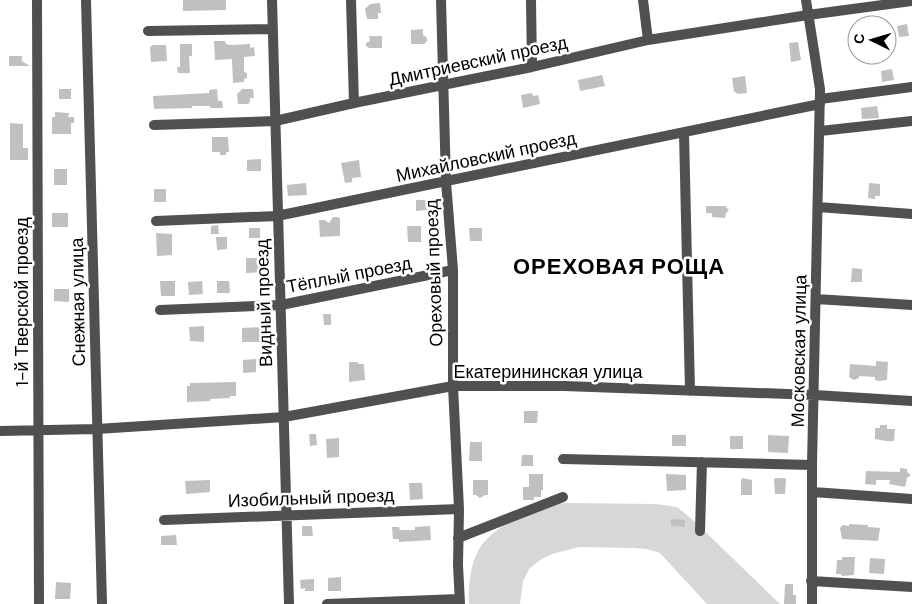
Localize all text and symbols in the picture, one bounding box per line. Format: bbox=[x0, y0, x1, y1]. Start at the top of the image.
north arrow bbox=[847, 15, 897, 65]
street label: Дмитриевский проезд bbox=[387, 30, 570, 92]
text: С bbox=[850, 33, 868, 45]
street label: Михайловский проезд bbox=[394, 126, 579, 188]
street label: Ореховый проезд bbox=[419, 198, 449, 347]
street label: 1-й Тверской проезд bbox=[10, 217, 34, 387]
street label: Снежная улица bbox=[65, 236, 91, 367]
street label: Видный проезд bbox=[250, 238, 278, 367]
street label: Тёплый проезд bbox=[284, 251, 414, 299]
district label: ОРЕХОВАЯ РОЩА bbox=[513, 252, 725, 281]
street label: Московская улица bbox=[786, 273, 812, 428]
street label: Екатерининская улица bbox=[453, 360, 644, 384]
street label: Изобильный проезд bbox=[227, 483, 395, 513]

